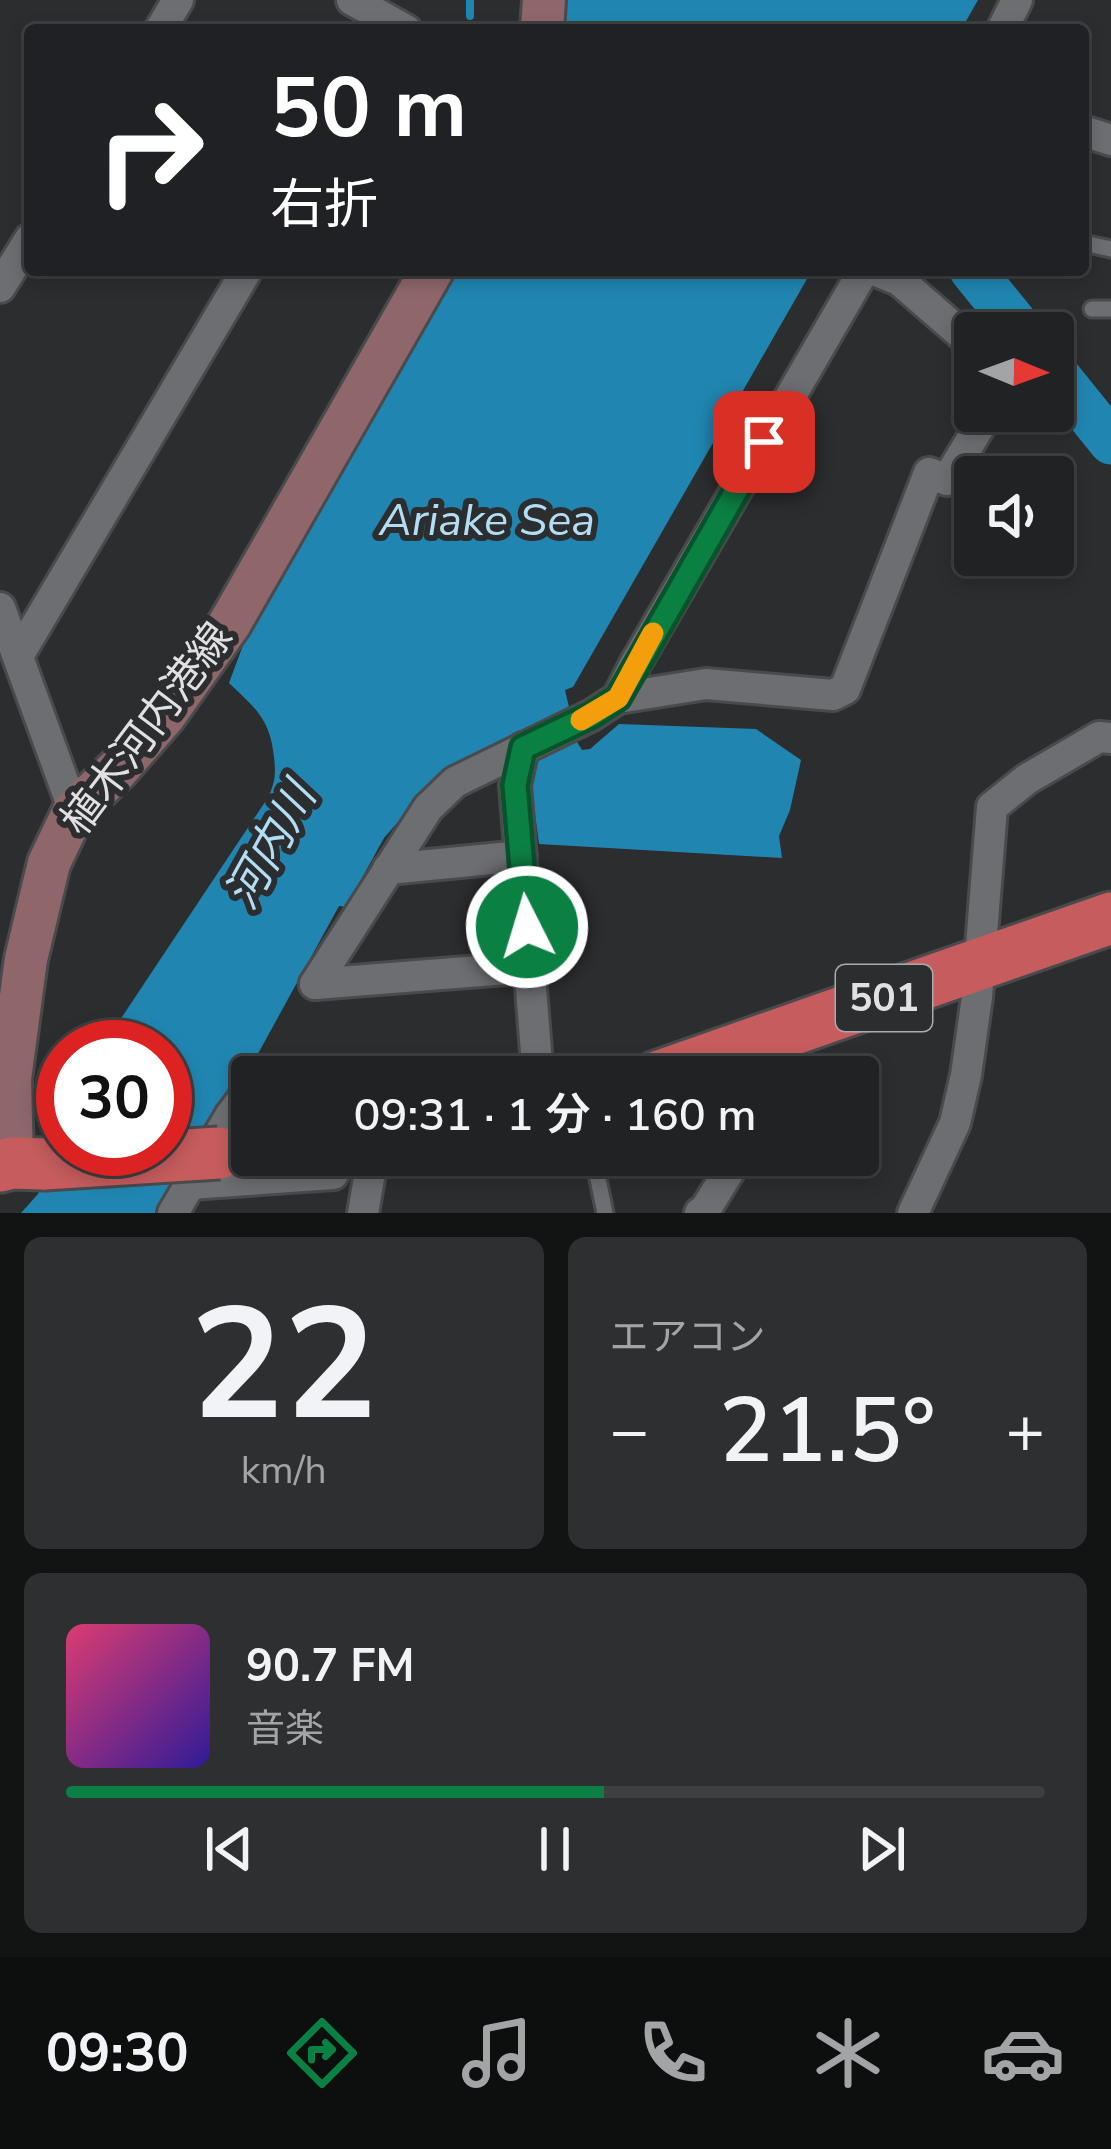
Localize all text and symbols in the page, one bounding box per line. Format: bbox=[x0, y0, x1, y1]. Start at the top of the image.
text: 50 m bbox=[270, 51, 467, 166]
icon: right bbox=[72, 72, 228, 228]
text: 右折 bbox=[270, 168, 378, 242]
north arrow bbox=[954, 312, 1074, 432]
map controls bbox=[954, 312, 1074, 576]
pin bbox=[713, 391, 815, 493]
icon: arrive bbox=[731, 409, 797, 475]
button: sound bbox=[954, 456, 1074, 576]
water label: Ariake Sea bbox=[378, 490, 595, 551]
street label: 植木河内港線 bbox=[48, 611, 246, 847]
water label: 河内川 bbox=[212, 769, 332, 920]
position arrow bbox=[464, 864, 590, 990]
road number: 501 bbox=[836, 965, 932, 1031]
speed limit sign: 30 bbox=[36, 1020, 192, 1176]
text: 09:31 · 1 分 · 160 m bbox=[354, 1085, 756, 1146]
text: 22 bbox=[190, 1259, 377, 1472]
text: エアコン bbox=[610, 1311, 766, 1364]
text: 21.5° bbox=[719, 1370, 936, 1493]
text: − bbox=[610, 1386, 649, 1476]
text: + bbox=[1005, 1386, 1045, 1476]
text: km/h bbox=[241, 1444, 327, 1497]
text: 90.7 FM bbox=[246, 1636, 415, 1697]
text: 音楽 bbox=[246, 1703, 324, 1756]
icon: previous bbox=[196, 1816, 262, 1882]
icon: pause bbox=[522, 1816, 588, 1882]
icon: next bbox=[849, 1816, 915, 1882]
icon: directions bbox=[280, 2011, 364, 2095]
icon: music bbox=[455, 2011, 539, 2095]
icon: phone bbox=[631, 2011, 715, 2095]
icon: climate bbox=[806, 2011, 890, 2095]
icon: car bbox=[981, 2011, 1065, 2095]
text: 09:30 bbox=[46, 2016, 189, 2090]

